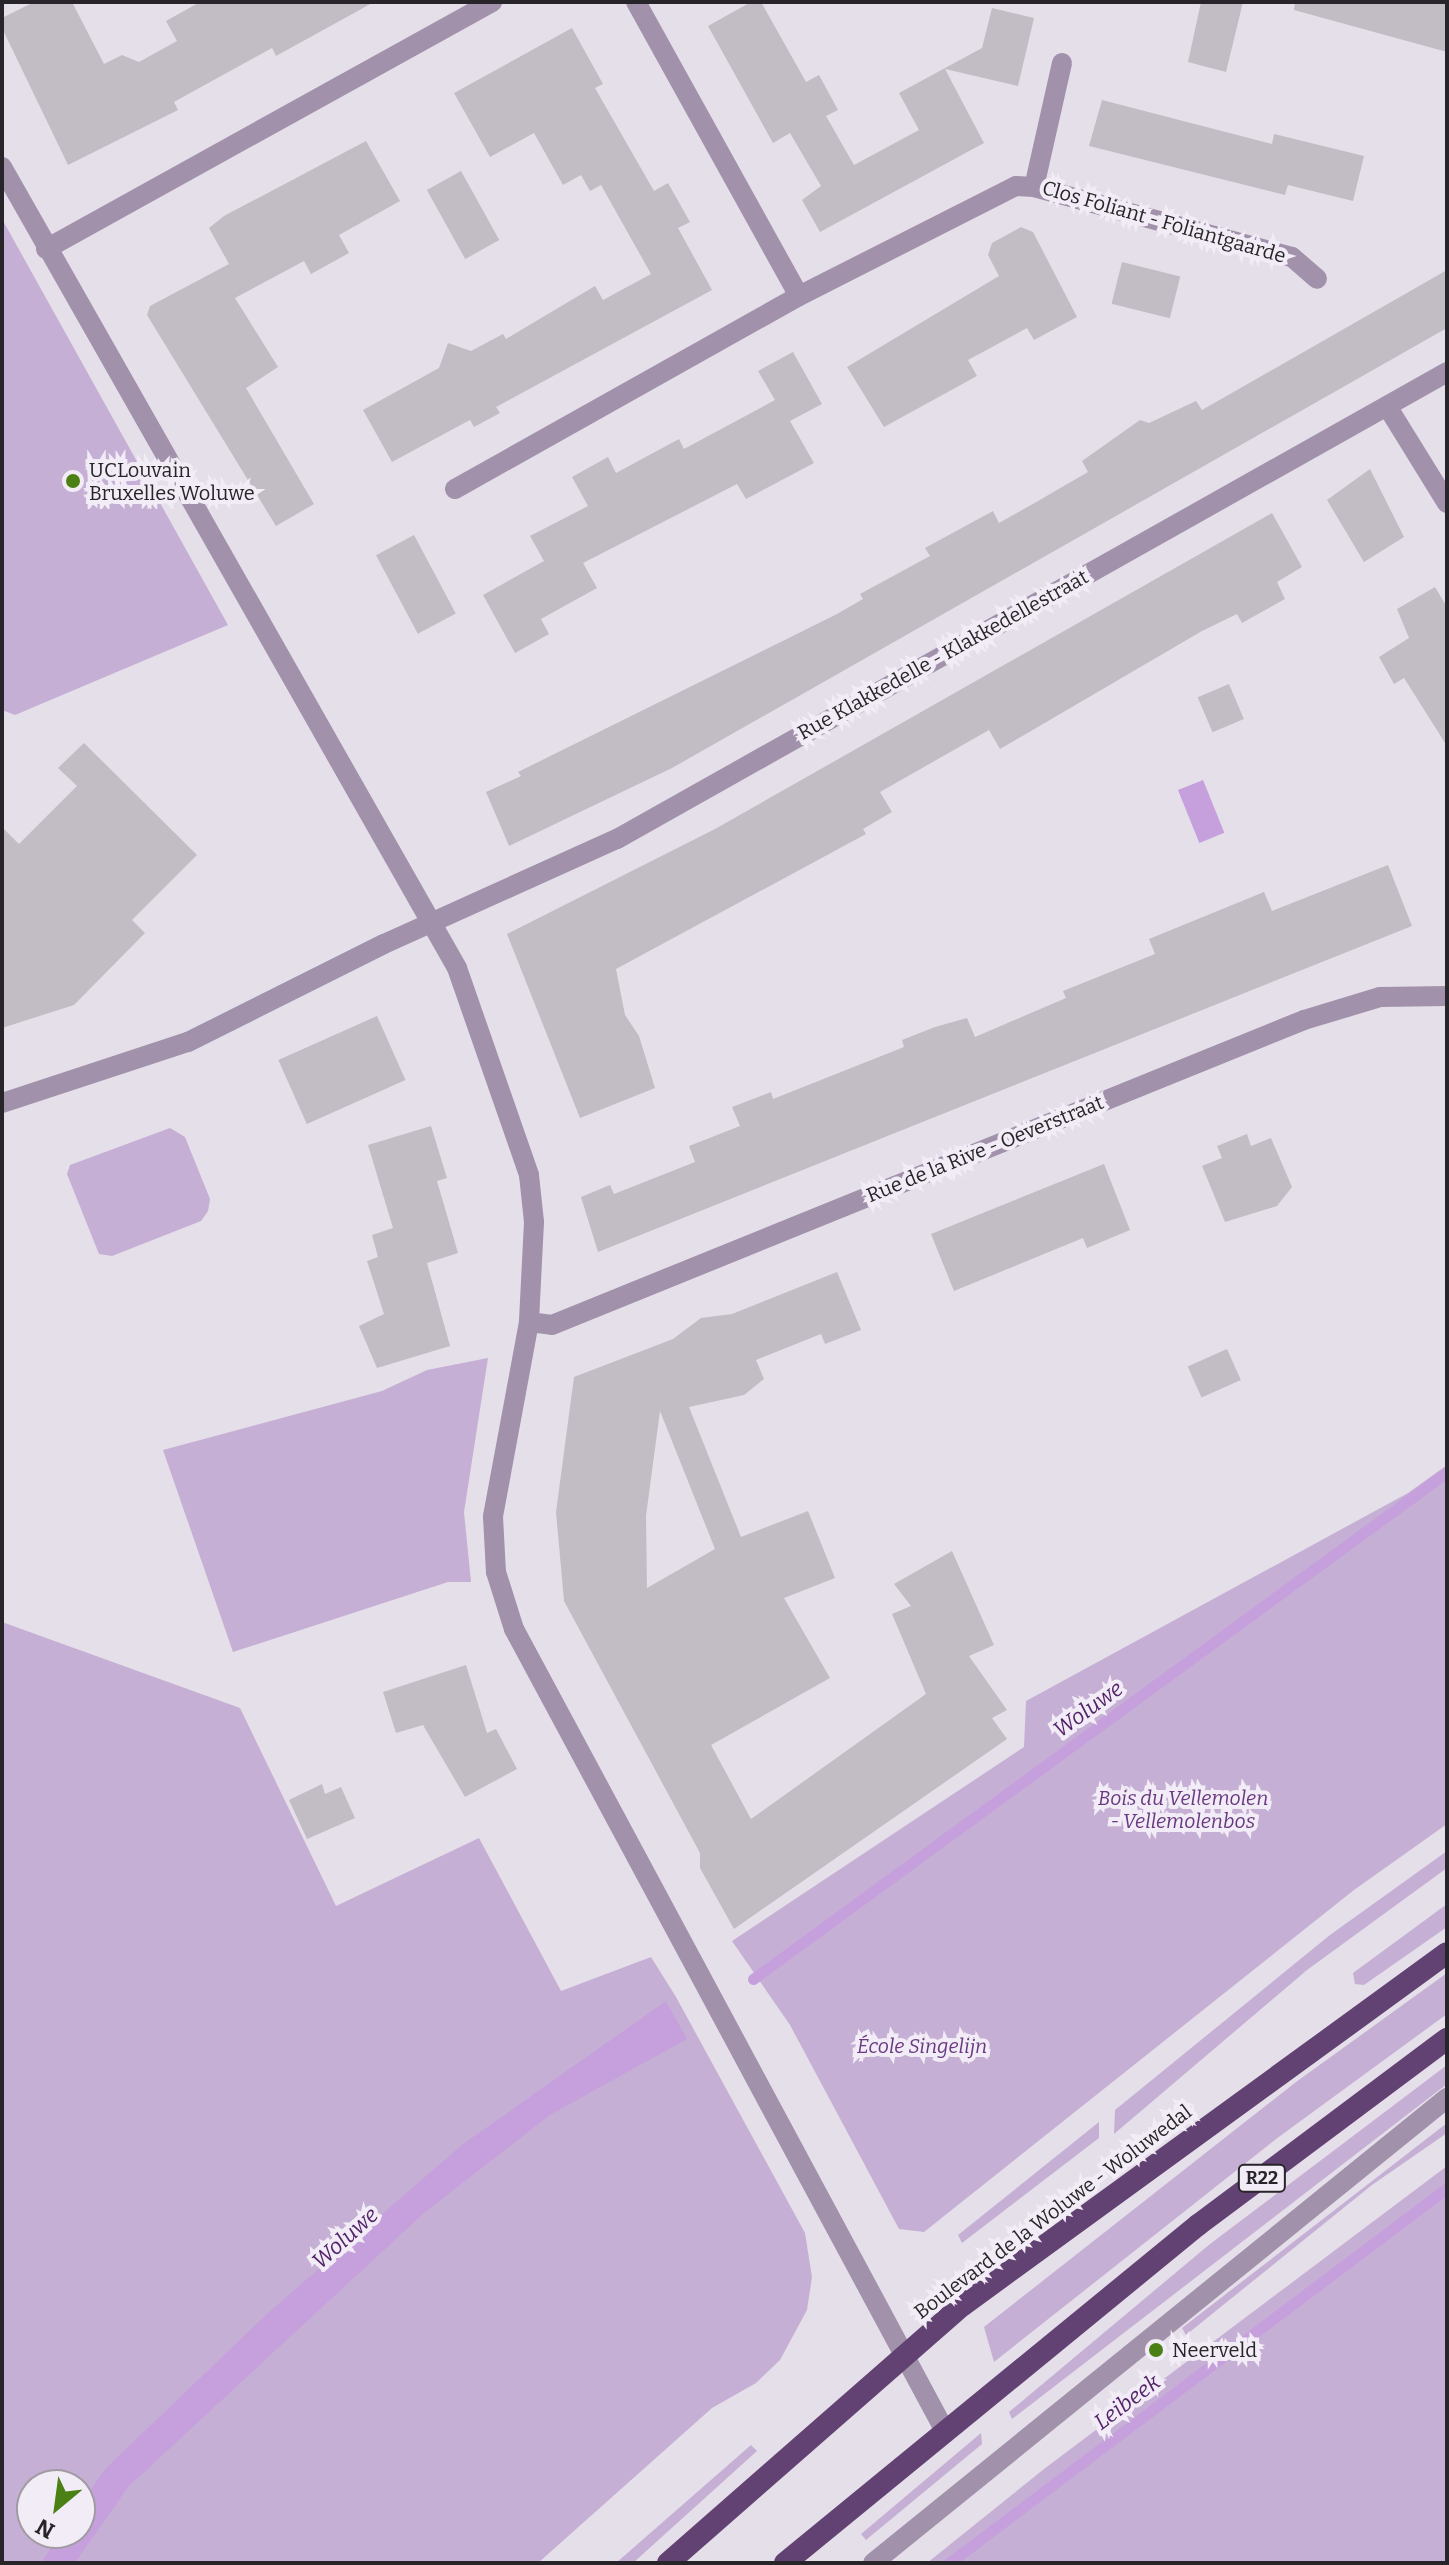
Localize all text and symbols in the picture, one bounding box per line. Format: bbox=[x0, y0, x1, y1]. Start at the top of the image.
street label: Clos Foliant - Foliantgaarde bbox=[1039, 176, 1289, 268]
place label: UCLouvain Bruxelles Woluwe bbox=[89, 458, 255, 505]
marker: UCLouvain Bruxelles Woluwe bbox=[64, 472, 82, 490]
street label: Rue Klakkedelle - Klakkedellestraat bbox=[794, 565, 1092, 745]
street label: Rue de la Rive - Oeverstraat bbox=[863, 1090, 1107, 1208]
water label: Woluwe bbox=[1048, 1675, 1128, 1743]
park label: Bois du Vellemolen - Vellemolenbos bbox=[1098, 1786, 1268, 1833]
park label: École Singelijn bbox=[857, 2034, 987, 2058]
street label: Boulevard de la Woluwe - Woluwedal bbox=[910, 2100, 1196, 2324]
road number: R22 bbox=[1236, 2164, 1288, 2192]
water label: Woluwe bbox=[307, 2202, 383, 2274]
place label: Neerveld bbox=[1172, 2338, 1257, 2362]
marker: Neerveld bbox=[1147, 2341, 1165, 2359]
water label: Leibeek bbox=[1089, 2369, 1165, 2435]
north arrow bbox=[16, 2469, 96, 2549]
text: N bbox=[31, 2513, 59, 2545]

